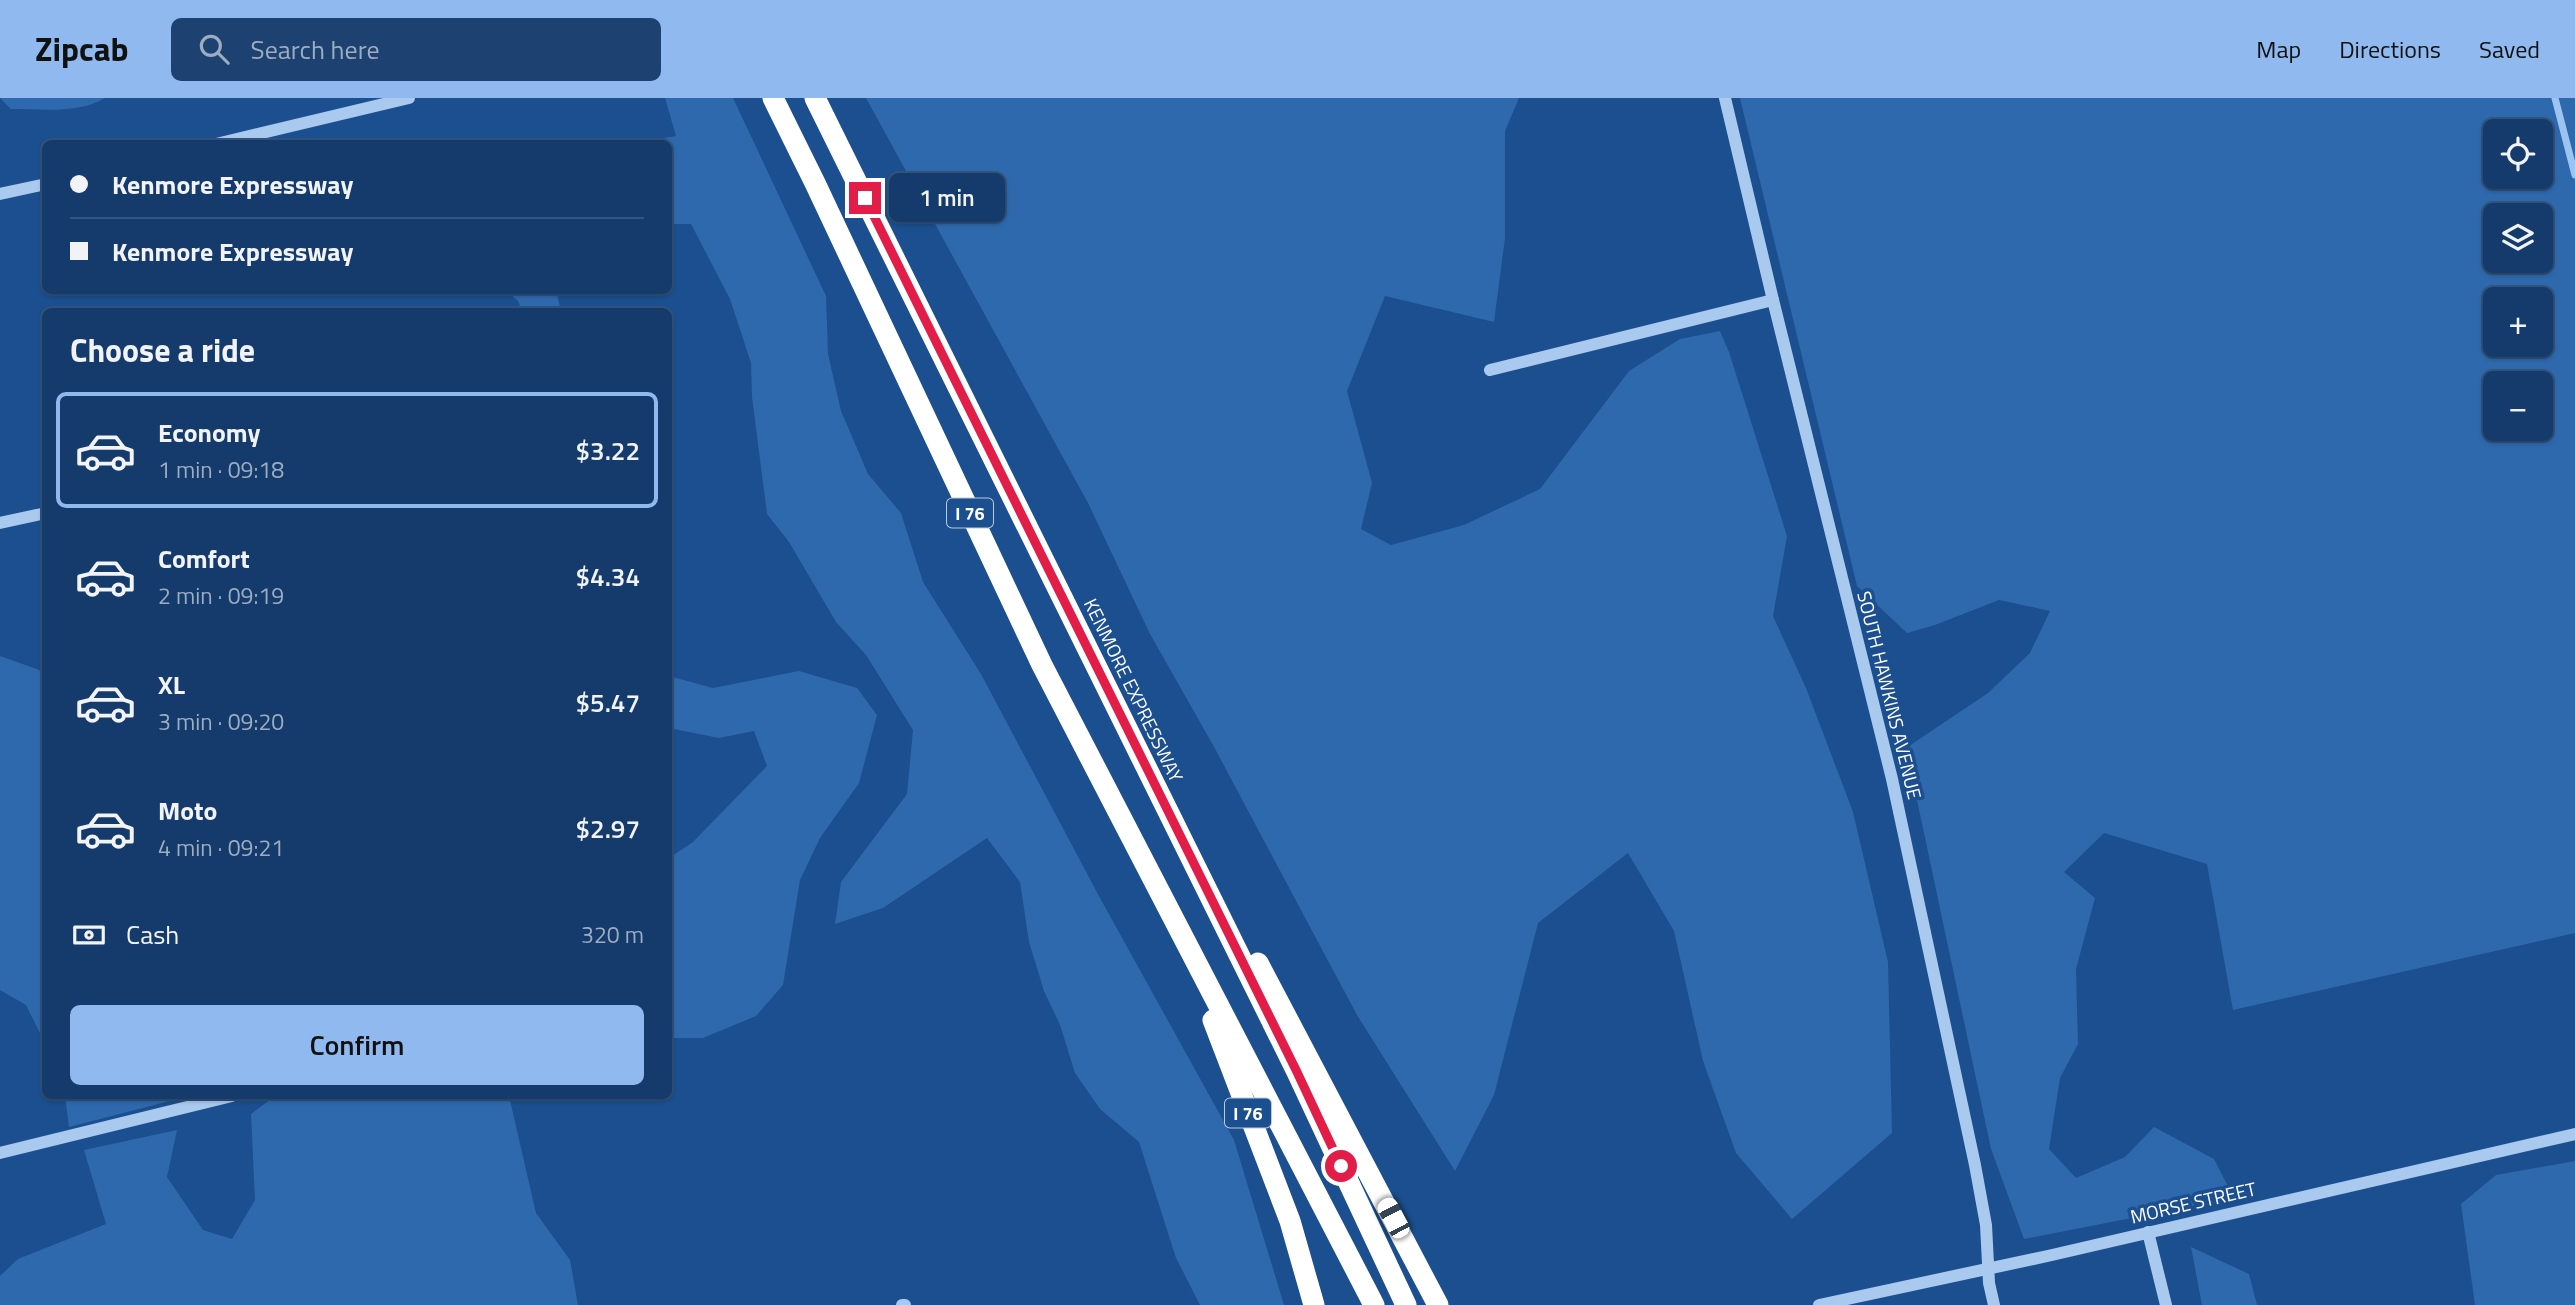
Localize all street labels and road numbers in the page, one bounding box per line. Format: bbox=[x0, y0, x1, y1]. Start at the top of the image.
road number: I 76 bbox=[947, 498, 993, 528]
street label: SOUTH HAWKINS AVENUE bbox=[1850, 588, 1930, 802]
street label: KENMORE EXPRESSWAY bbox=[1077, 593, 1191, 787]
road number: I 76 bbox=[1225, 1098, 1271, 1128]
street label: MORSE STREET bbox=[2127, 1173, 2259, 1231]

